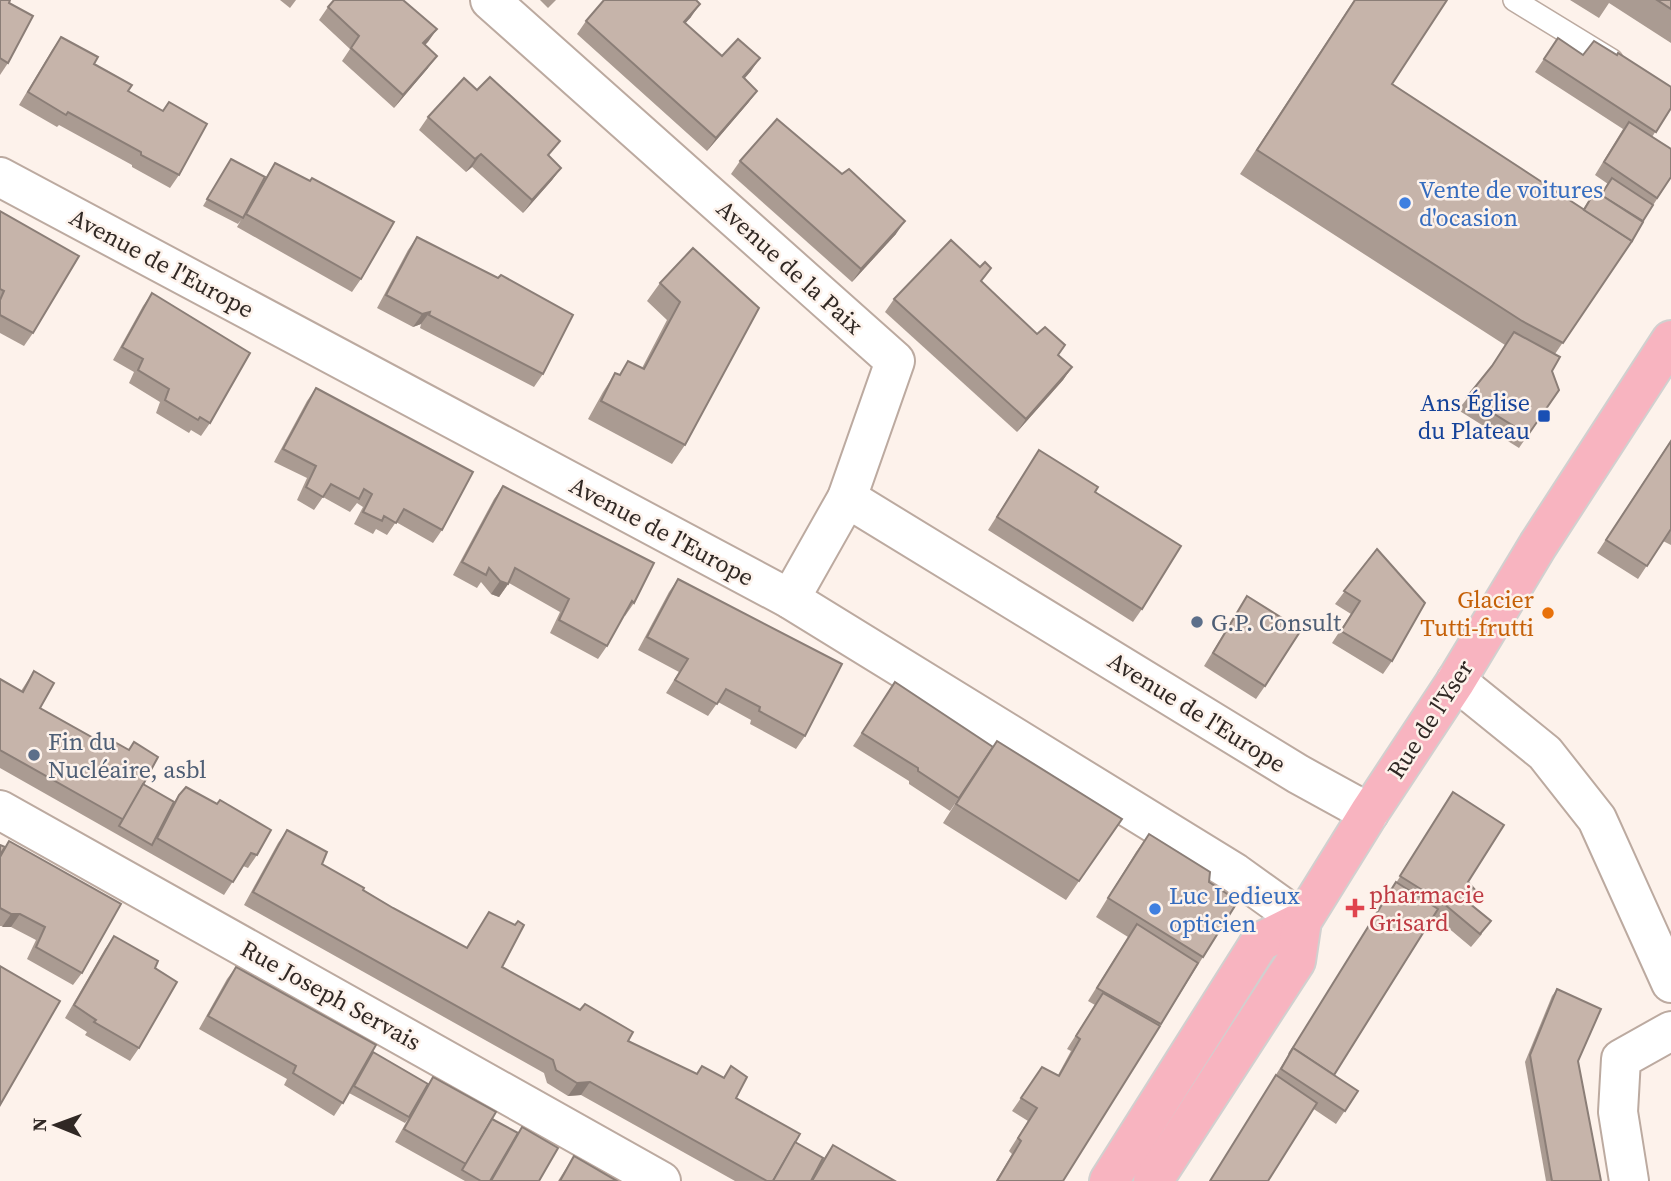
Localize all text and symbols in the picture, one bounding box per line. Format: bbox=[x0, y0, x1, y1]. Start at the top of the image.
place label: Vente de voitures d'ocasion bbox=[1419, 173, 1604, 234]
street label: Avenue de la Paix bbox=[710, 192, 871, 342]
marker: Vente de voitures d'ocasion bbox=[1397, 195, 1413, 211]
street label: Avenue de l'Europe bbox=[64, 200, 260, 326]
place label: Ans Église du Plateau bbox=[1418, 386, 1530, 447]
marker: Ans Église du Plateau bbox=[1536, 408, 1552, 424]
street label: Avenue de l'Europe bbox=[564, 468, 760, 594]
place label: Glacier Tutti-frutti bbox=[1420, 583, 1534, 644]
marker: Glacier Tutti-frutti bbox=[1540, 605, 1556, 621]
place label: G.P. Consult bbox=[1211, 606, 1341, 639]
marker: G.P. Consult bbox=[1189, 614, 1205, 630]
street label: Avenue de l'Europe bbox=[1102, 644, 1292, 780]
street label: Rue de l'Yser bbox=[1379, 653, 1481, 785]
place label: Fin du Nucléaire, asbl bbox=[48, 725, 206, 786]
marker: Fin du Nucléaire, asbl bbox=[26, 747, 42, 763]
place label: pharmacie Grisard bbox=[1369, 878, 1484, 939]
place label: Luc Ledieux opticien bbox=[1169, 879, 1300, 940]
marker: pharmacie Grisard bbox=[1347, 900, 1363, 916]
marker: Luc Ledieux opticien bbox=[1147, 901, 1163, 917]
street label: Rue Joseph Servais bbox=[235, 932, 427, 1058]
north arrow bbox=[21, 1090, 91, 1160]
text: N bbox=[26, 1117, 52, 1132]

